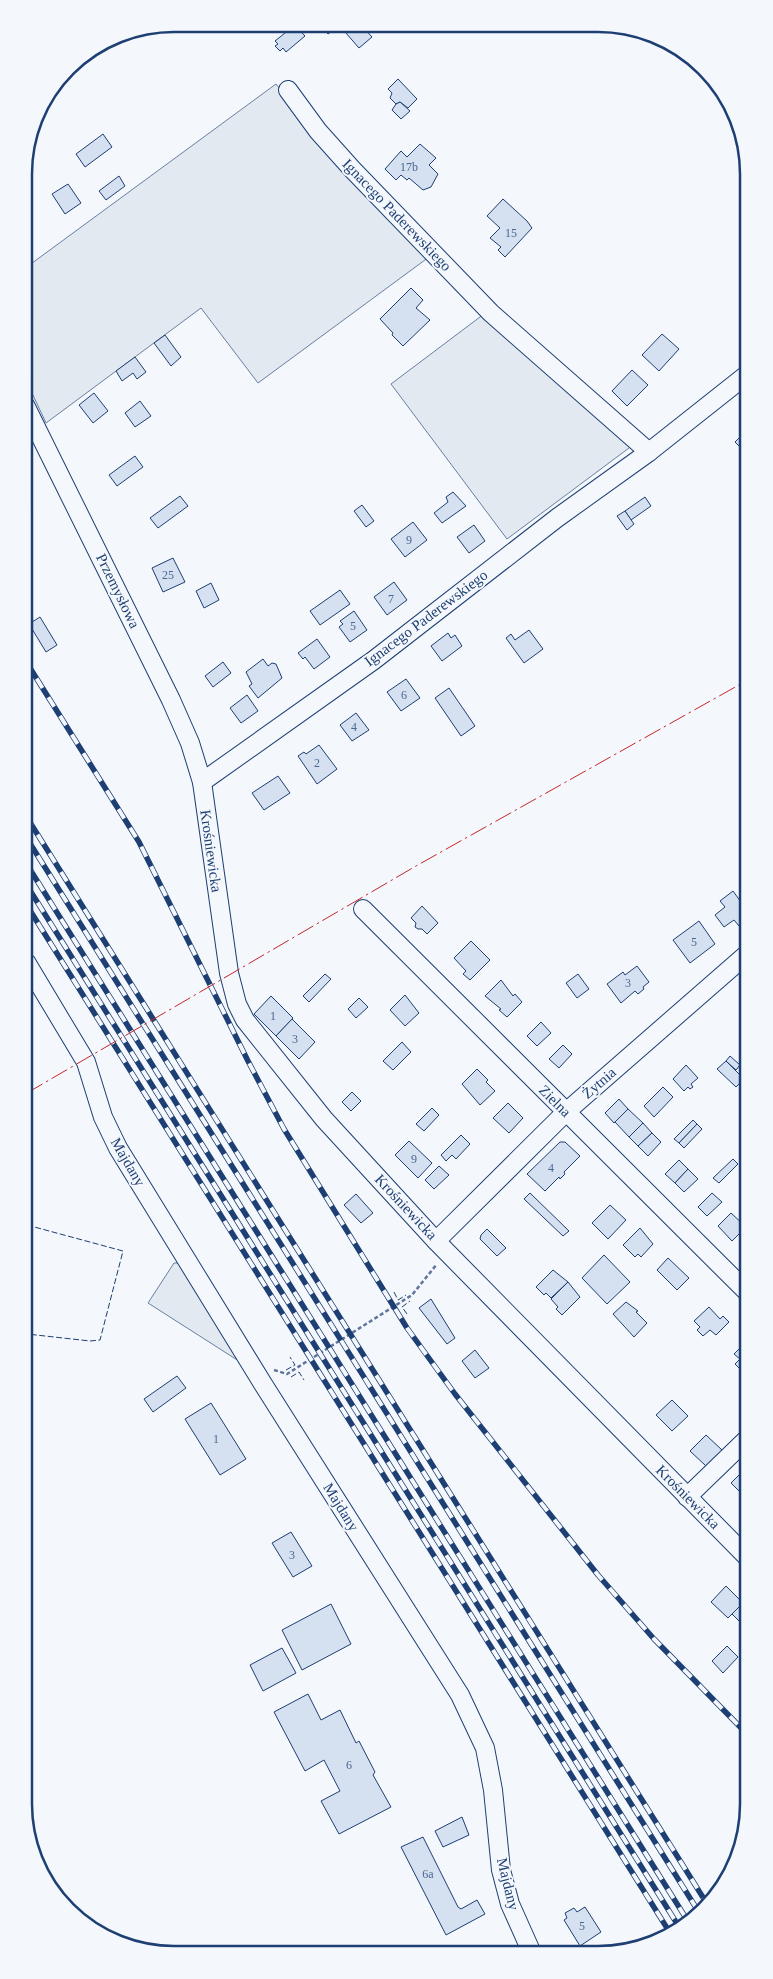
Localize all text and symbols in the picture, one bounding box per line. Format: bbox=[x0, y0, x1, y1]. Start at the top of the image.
street label: Ignacego Paderewskiego bbox=[339, 156, 455, 274]
house number: 17b bbox=[400, 160, 418, 174]
house number: 15 bbox=[505, 226, 517, 240]
house number: 9 bbox=[406, 533, 412, 547]
street label: Przemysłowa bbox=[93, 551, 143, 631]
street label: Ignacego Paderewskiego bbox=[361, 567, 491, 669]
house number: 25 bbox=[162, 568, 174, 582]
house number: 7 bbox=[388, 592, 394, 606]
house number: 5 bbox=[350, 619, 356, 633]
house number: 6 bbox=[401, 688, 407, 702]
house number: 4 bbox=[351, 720, 357, 734]
house number: 2 bbox=[314, 756, 320, 770]
street label: Krośniewicka bbox=[197, 809, 225, 894]
house number: 5 bbox=[691, 935, 697, 949]
house number: 3 bbox=[625, 976, 631, 990]
house number: 1 bbox=[270, 1009, 276, 1023]
house number: 3 bbox=[292, 1032, 298, 1046]
street label: Żytnia bbox=[579, 1064, 619, 1102]
street label: Zielna bbox=[536, 1082, 574, 1120]
street label: Majdany bbox=[108, 1135, 149, 1190]
house number: 9 bbox=[411, 1152, 417, 1166]
house number: 4 bbox=[548, 1161, 554, 1175]
street label: Krośniewicka bbox=[372, 1171, 440, 1243]
house number: 1 bbox=[213, 1432, 219, 1446]
street label: Krośniewicka bbox=[653, 1462, 723, 1532]
street label: Majdany bbox=[320, 1480, 362, 1534]
house number: 3 bbox=[289, 1548, 295, 1562]
house number: 6 bbox=[346, 1758, 352, 1772]
street label: Majdany bbox=[494, 1856, 522, 1912]
house number: 6a bbox=[422, 1867, 434, 1881]
house number: 5 bbox=[579, 1919, 585, 1933]

